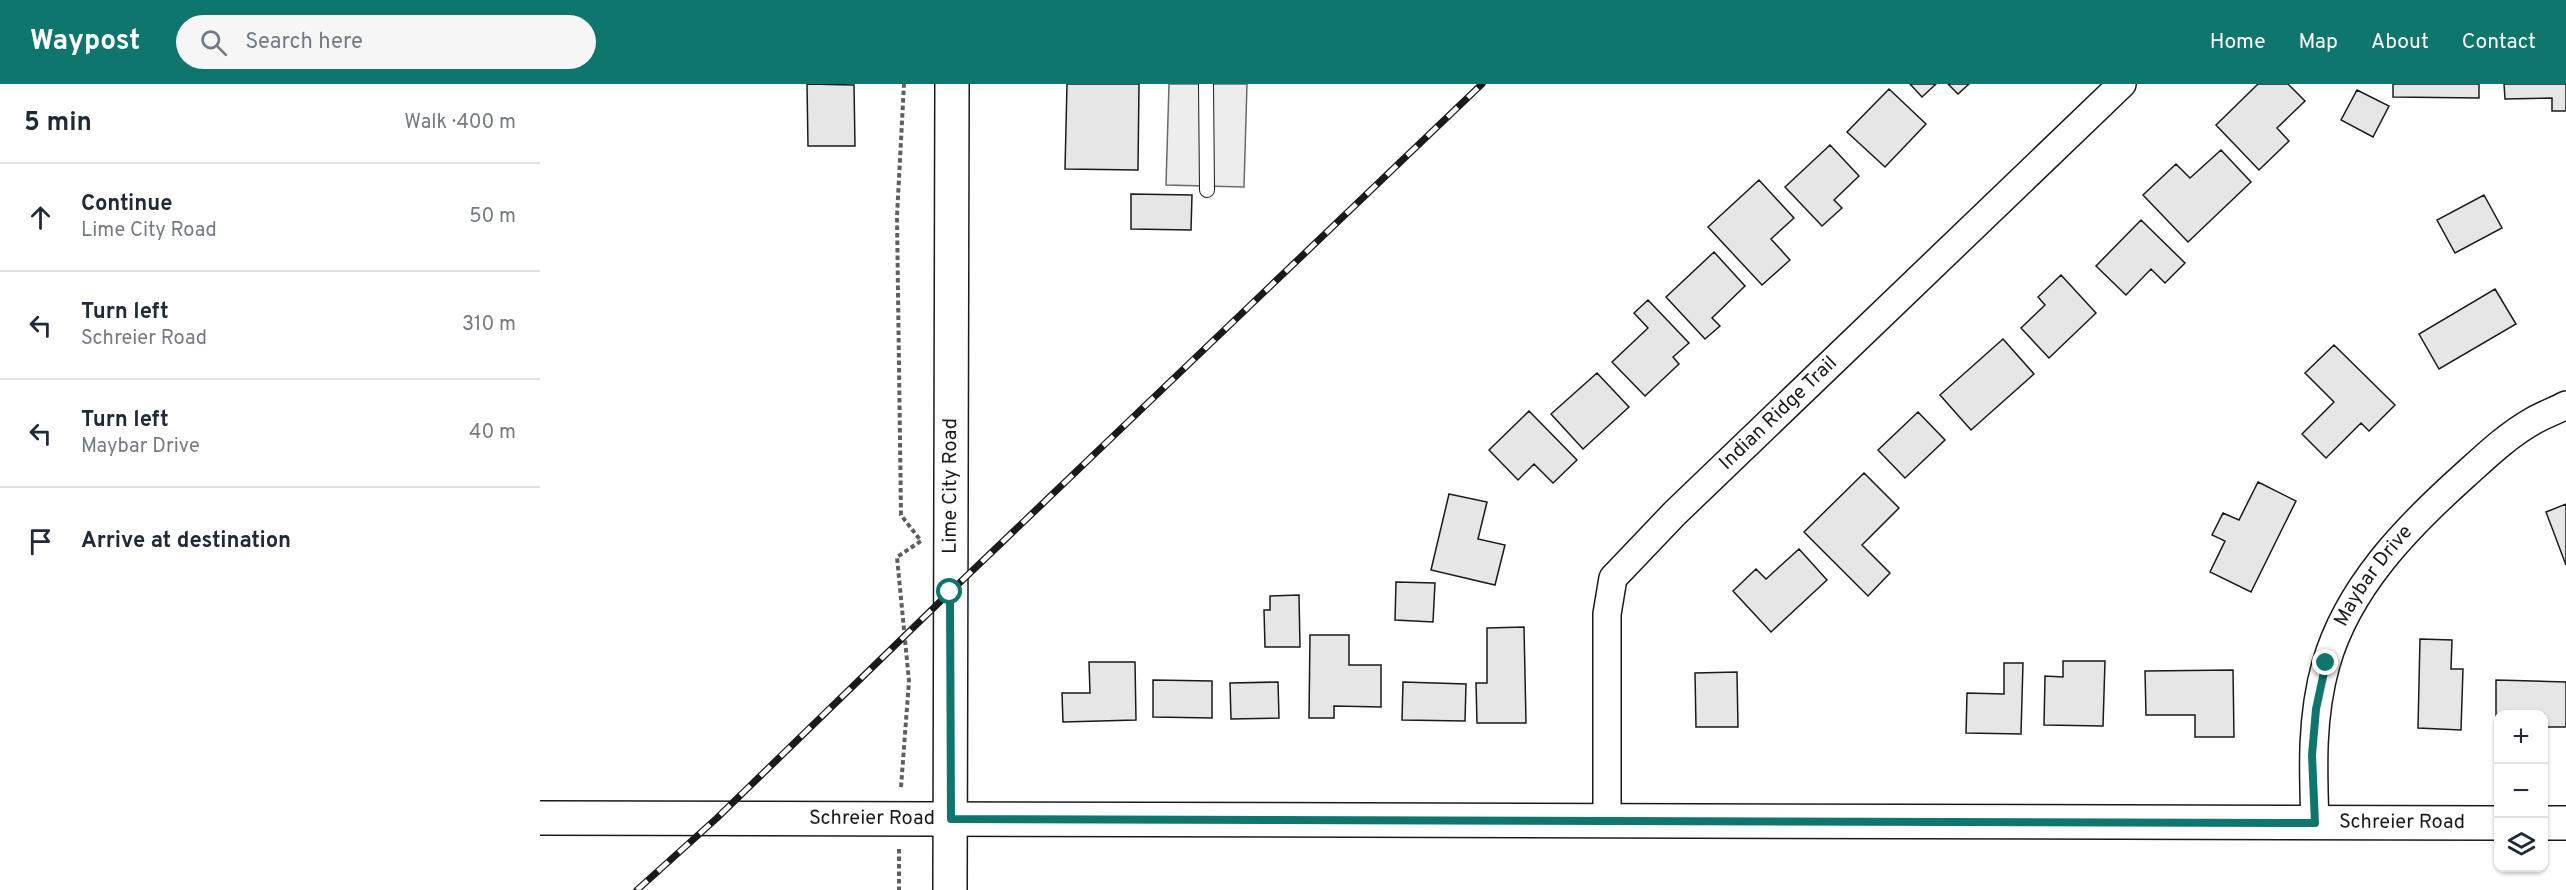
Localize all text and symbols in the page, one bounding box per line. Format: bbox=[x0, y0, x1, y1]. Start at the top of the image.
search box bbox=[176, 15, 596, 69]
text: Waypost bbox=[30, 24, 140, 60]
icon: search bbox=[197, 26, 230, 59]
text: Search here bbox=[245, 29, 363, 56]
text: Home bbox=[2210, 29, 2266, 56]
text: Map bbox=[2299, 29, 2338, 56]
text: About bbox=[2371, 29, 2429, 56]
text: Contact bbox=[2462, 29, 2536, 56]
text: 5 min bbox=[24, 107, 92, 140]
text: Walk · 400 m bbox=[404, 110, 516, 136]
text: Continue bbox=[81, 191, 172, 218]
icon: ahead bbox=[24, 201, 57, 234]
text: 50 m bbox=[469, 204, 516, 230]
text: Lime City Road bbox=[81, 218, 217, 244]
text: Turn left bbox=[81, 299, 169, 326]
icon: left bbox=[24, 309, 57, 342]
text: 310 m bbox=[462, 312, 516, 338]
text: Schreier Road bbox=[81, 326, 207, 352]
street label: Indian Ridge Trail bbox=[1714, 351, 1843, 476]
text: Turn left bbox=[81, 407, 169, 434]
icon: left bbox=[24, 417, 57, 450]
street label: Lime City Road bbox=[938, 418, 964, 554]
text: 40 m bbox=[469, 420, 516, 446]
text: Maybar Drive bbox=[81, 434, 200, 460]
street label: Maybar Drive bbox=[2329, 520, 2419, 631]
icon: arrive bbox=[24, 525, 57, 558]
text: Arrive at destination bbox=[81, 528, 291, 555]
route start bbox=[936, 578, 962, 604]
route end bbox=[2312, 649, 2338, 675]
map controls bbox=[2494, 710, 2548, 872]
button: + bbox=[2494, 710, 2548, 764]
button: − bbox=[2494, 764, 2548, 818]
street label: Schreier Road bbox=[809, 806, 935, 832]
street label: Schreier Road bbox=[2339, 810, 2465, 836]
button: layers bbox=[2494, 818, 2548, 872]

